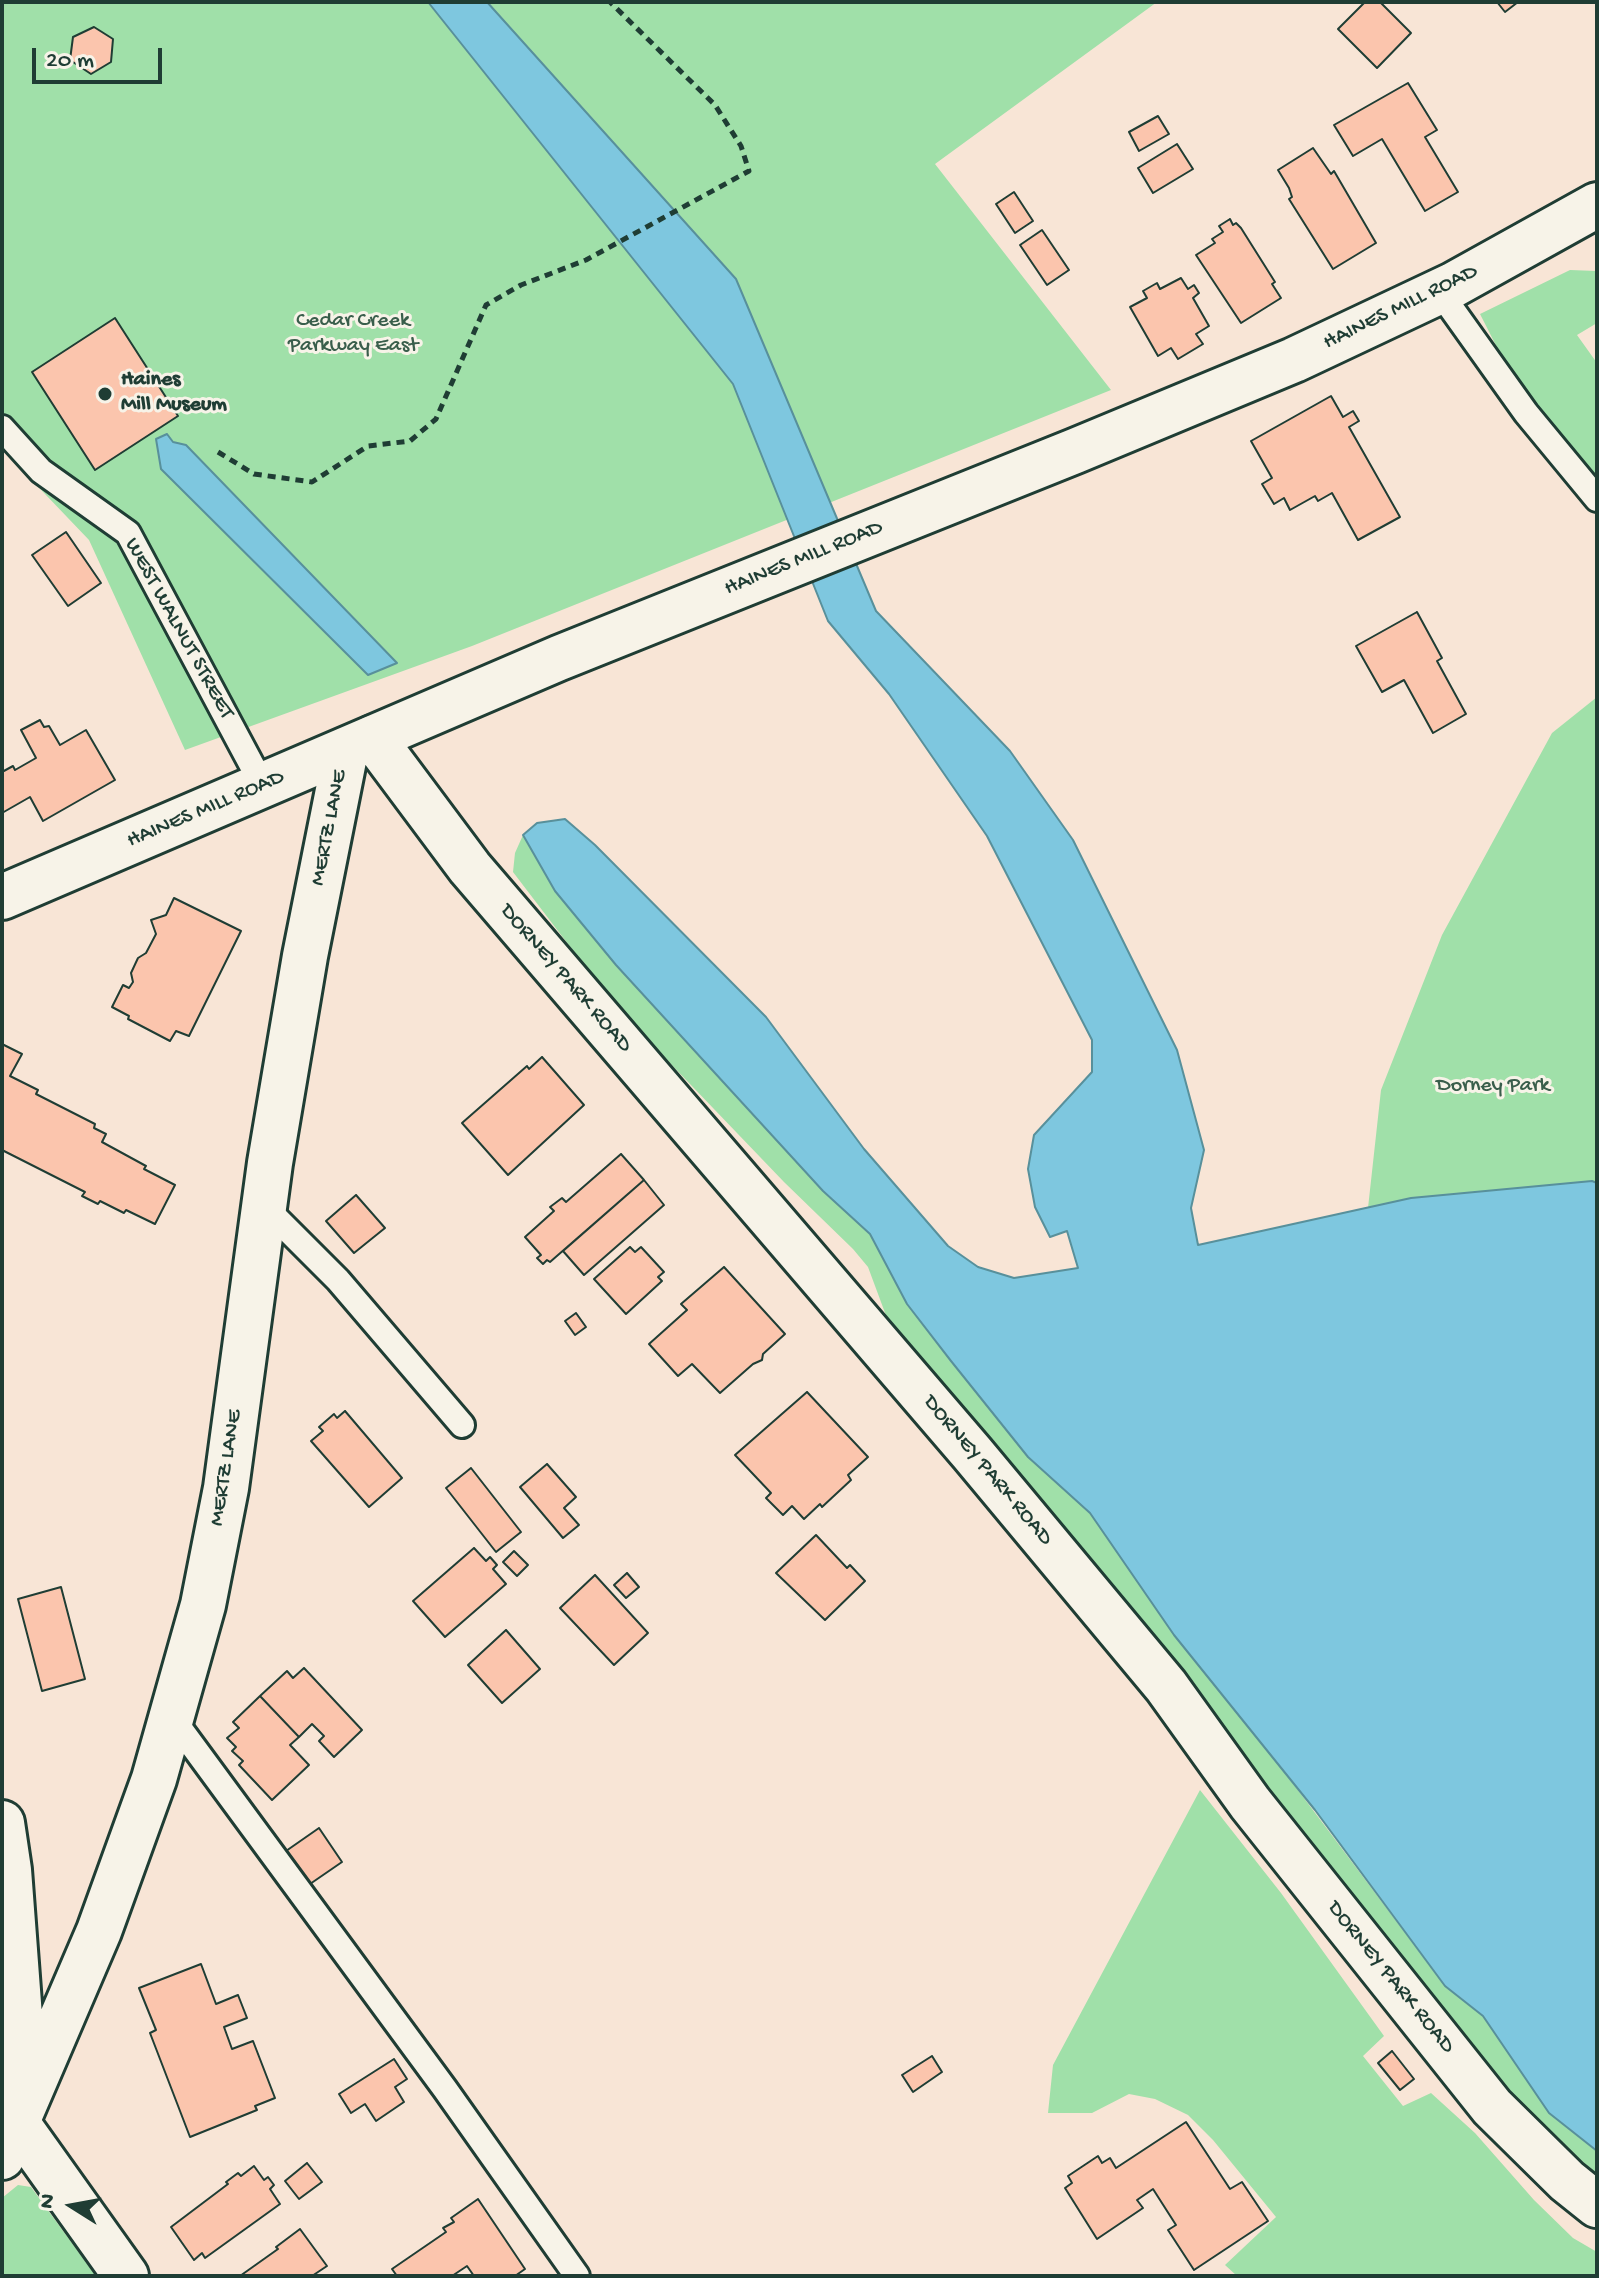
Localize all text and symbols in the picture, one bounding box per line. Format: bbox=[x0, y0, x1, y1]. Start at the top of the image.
scale bar bbox=[36, 32, 166, 82]
text: 20 m bbox=[46, 47, 94, 76]
street label: HAINES MILL ROAD bbox=[1320, 259, 1482, 357]
park label: Cedar Creek Parkway East bbox=[288, 309, 418, 360]
place label: Haines Mill Museum bbox=[121, 368, 227, 420]
marker: Haines Mill Museum bbox=[96, 385, 114, 403]
street label: HAINES MILL ROAD bbox=[721, 515, 887, 603]
street label: WEST WALNUT STREET bbox=[117, 534, 239, 724]
street label: HAINES MILL ROAD bbox=[123, 765, 289, 855]
street label: MERTZ LANE bbox=[306, 768, 354, 888]
street label: DORNEY PARK ROAD bbox=[493, 899, 637, 1059]
park label: Dorney Park bbox=[1436, 1074, 1550, 1100]
street label: DORNEY PARK ROAD bbox=[916, 1390, 1058, 1552]
street label: MERTZ LANE bbox=[205, 1408, 249, 1528]
street label: DORNEY PARK ROAD bbox=[1320, 1896, 1460, 2060]
north arrow bbox=[32, 2166, 112, 2246]
text: N bbox=[34, 2192, 63, 2211]

